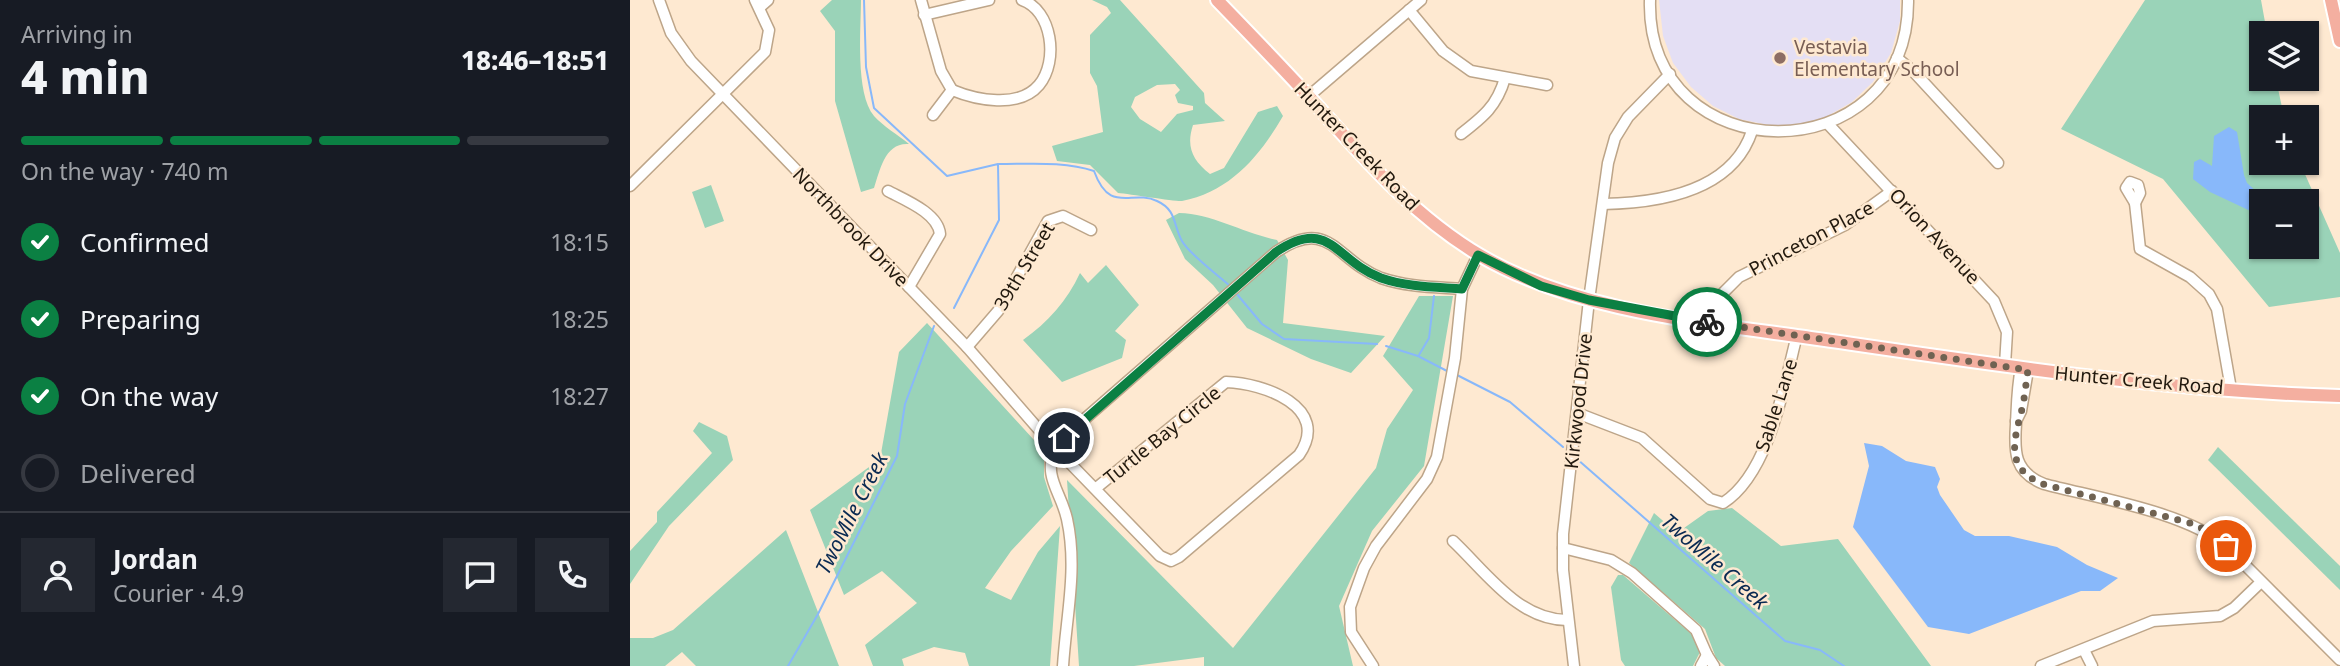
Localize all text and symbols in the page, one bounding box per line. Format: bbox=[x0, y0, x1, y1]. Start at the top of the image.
text: Arriving in bbox=[21, 18, 133, 50]
map controls bbox=[2249, 21, 2319, 259]
button: layers bbox=[2249, 21, 2319, 91]
place label: Vestavia Elementary School bbox=[1794, 34, 1960, 82]
text: 18:46–18:51 bbox=[461, 42, 609, 78]
text: 4 min bbox=[21, 45, 150, 107]
marker: Vestavia Elementary School bbox=[1772, 50, 1788, 66]
street label: Hunter Creek Road bbox=[1289, 76, 1425, 216]
button: + bbox=[2249, 105, 2319, 175]
text: On the way · 740 m bbox=[21, 155, 228, 187]
street label: Northbrook Drive bbox=[787, 162, 915, 292]
street label: Orion Avenue bbox=[1884, 182, 1986, 290]
button: − bbox=[2249, 189, 2319, 259]
street label: Princeton Place bbox=[1744, 194, 1878, 282]
street label: 39th Street bbox=[988, 217, 1061, 315]
icon: check bbox=[21, 223, 59, 261]
text: Confirmed bbox=[80, 224, 210, 260]
text: 18:15 bbox=[550, 226, 609, 258]
courier bbox=[1672, 287, 1742, 357]
icon: check bbox=[21, 300, 59, 338]
text: Preparing bbox=[80, 301, 201, 337]
text: 18:25 bbox=[550, 303, 609, 335]
icon: bike bbox=[1688, 303, 1726, 341]
street label: Kirkwood Drive bbox=[1558, 332, 1598, 470]
street label: Sable Lane bbox=[1749, 355, 1803, 455]
street label: Hunter Creek Road bbox=[2053, 360, 2225, 400]
icon: check bbox=[21, 377, 59, 415]
text: On the way bbox=[80, 378, 218, 414]
text: 18:27 bbox=[550, 380, 609, 412]
street label: Turtle Bay Circle bbox=[1098, 380, 1226, 490]
pin bbox=[1034, 408, 1094, 468]
icon: home bbox=[1045, 419, 1083, 457]
water label: TwoMile Creek bbox=[808, 446, 894, 579]
text: Delivered bbox=[80, 455, 196, 491]
water label: TwoMile Creek bbox=[1656, 507, 1776, 616]
pin bbox=[2196, 516, 2256, 576]
icon: bag bbox=[2207, 527, 2245, 565]
button: person bbox=[21, 538, 95, 612]
button: chat bbox=[443, 538, 517, 612]
button: phone bbox=[535, 538, 609, 612]
text: Jordan bbox=[113, 541, 198, 577]
text: Courier · 4.9 bbox=[113, 577, 244, 609]

